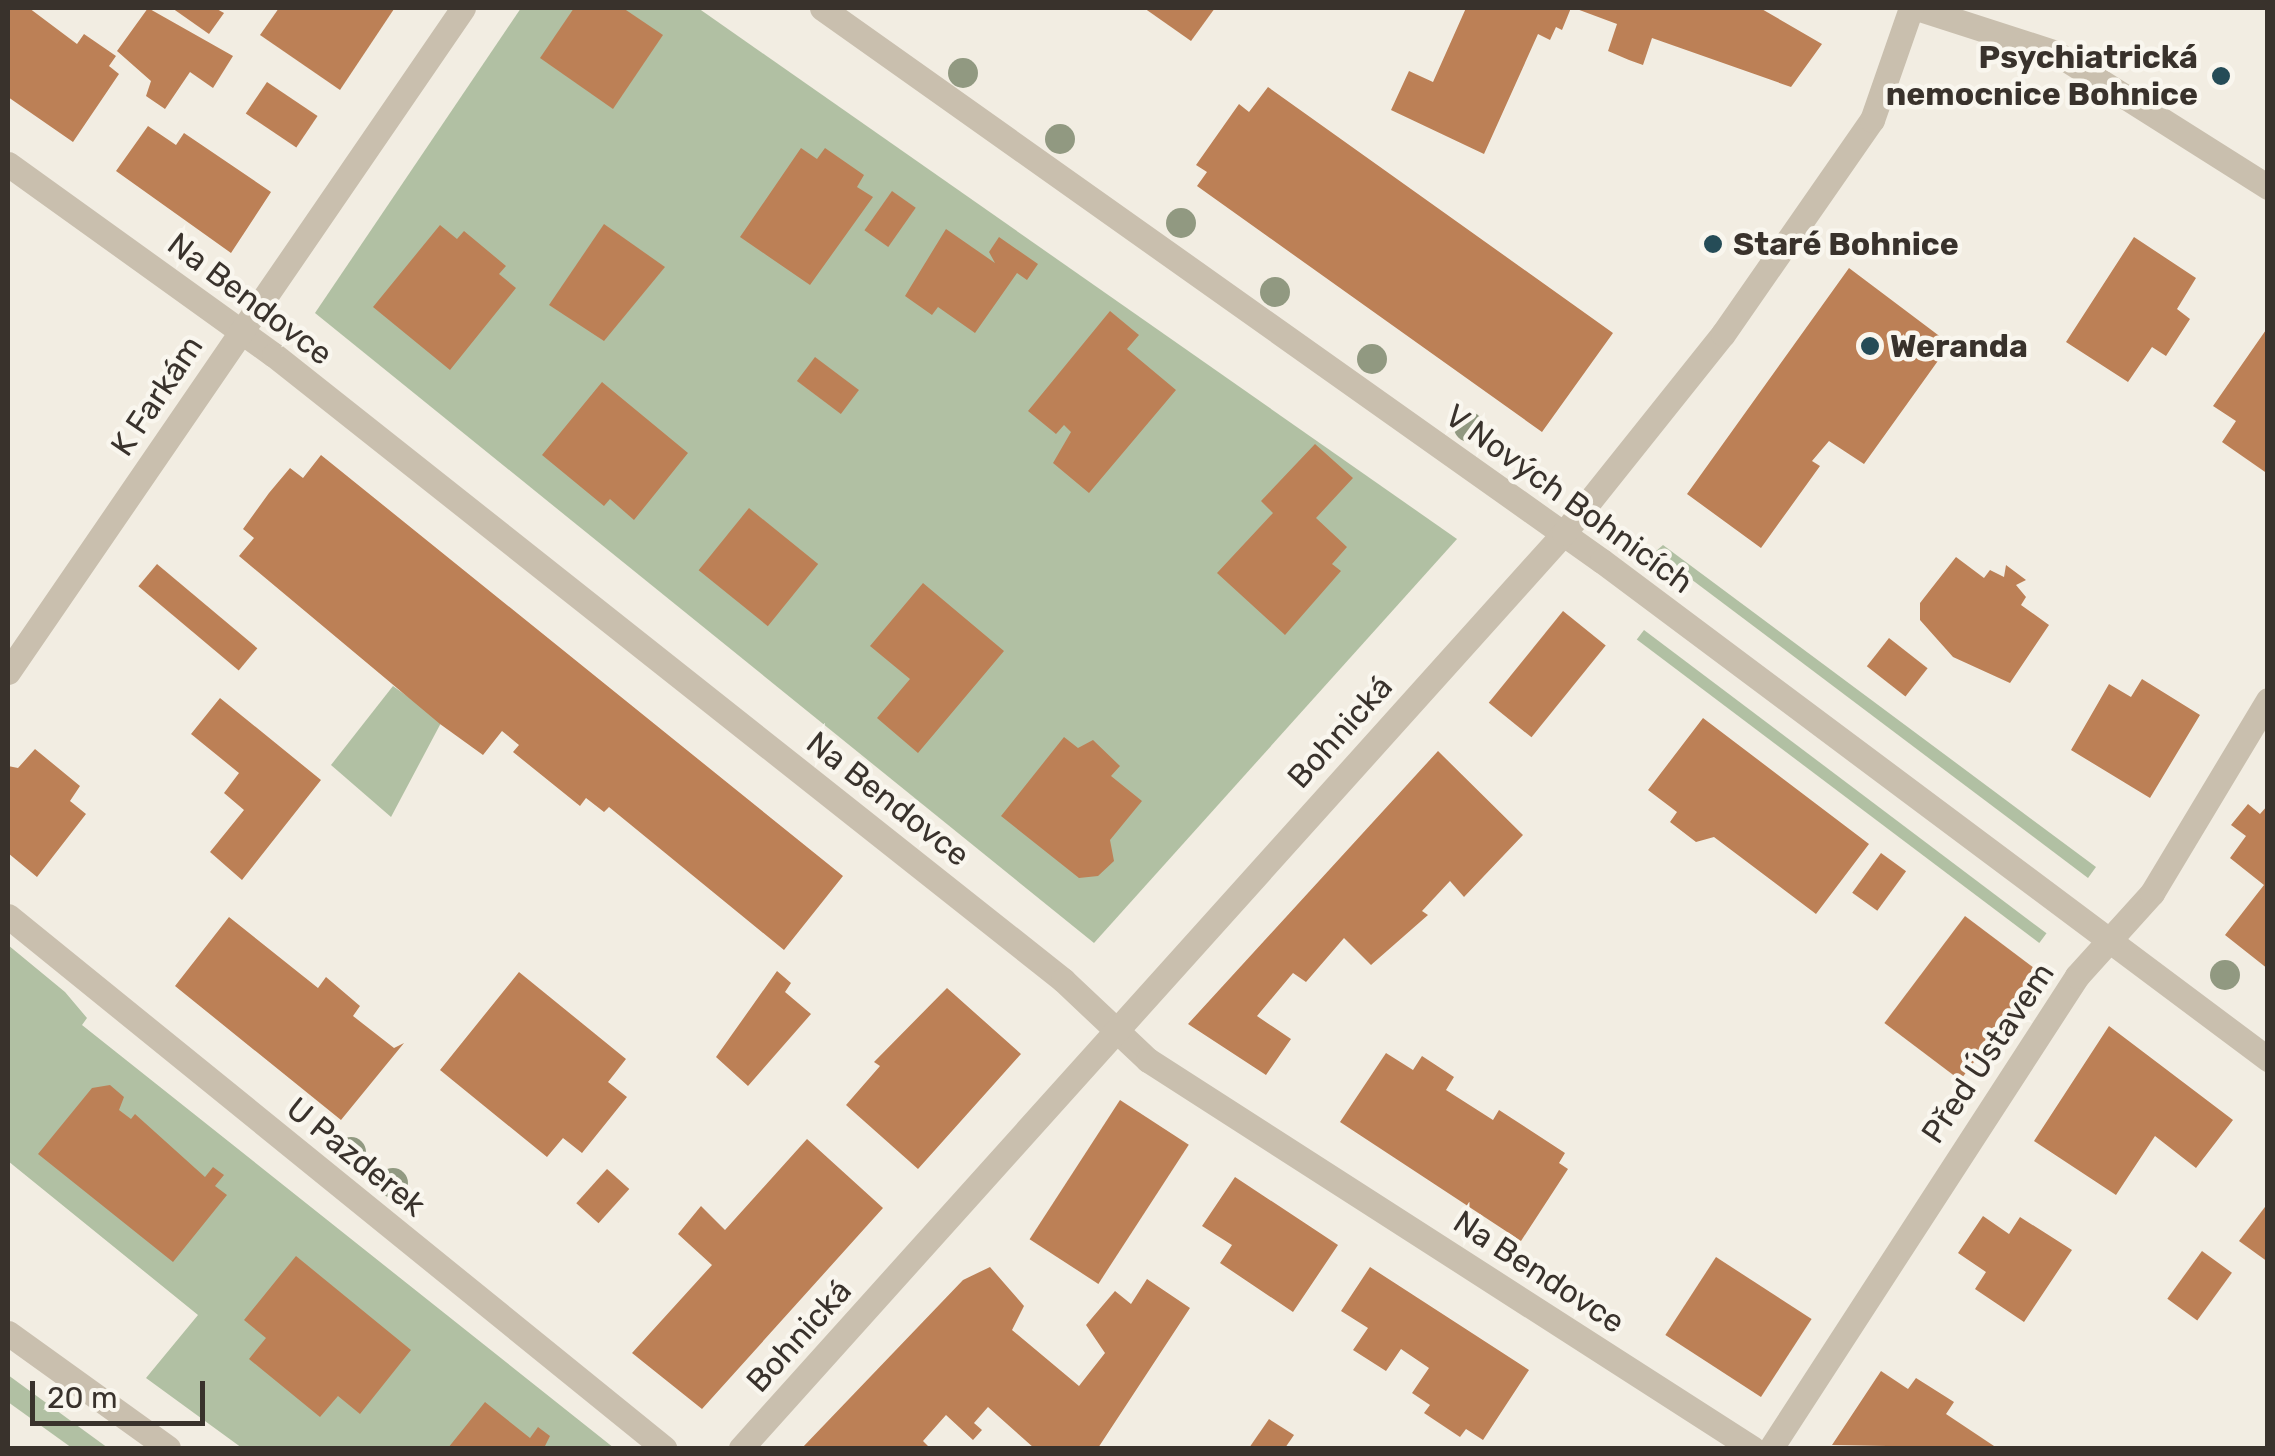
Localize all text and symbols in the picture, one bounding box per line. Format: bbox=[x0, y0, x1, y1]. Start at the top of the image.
place label: Psychiatrická nemocnice Bohnice bbox=[1886, 39, 2198, 114]
marker: Psychiatrická nemocnice Bohnice bbox=[2208, 63, 2234, 89]
street label: Na Bendovce bbox=[160, 225, 340, 373]
place label: Staré Bohnice bbox=[1733, 225, 1959, 263]
marker: Staré Bohnice bbox=[1702, 233, 1724, 255]
place label: Weranda bbox=[1890, 327, 2028, 365]
street label: K Farkám bbox=[103, 328, 211, 464]
marker: Weranda bbox=[1859, 335, 1881, 357]
street label: V Nových Bohnicích bbox=[1437, 396, 1701, 602]
street label: Bohnická bbox=[1280, 668, 1400, 796]
street label: Na Bendovce bbox=[799, 724, 977, 874]
street label: Před Ústavem bbox=[1914, 956, 2062, 1150]
street label: U Pazderek bbox=[279, 1089, 433, 1225]
street label: Na Bendovce bbox=[1446, 1203, 1632, 1341]
street label: Bohnická bbox=[739, 1272, 859, 1400]
scale bar bbox=[35, 1361, 210, 1423]
text: 20 m bbox=[47, 1380, 118, 1416]

